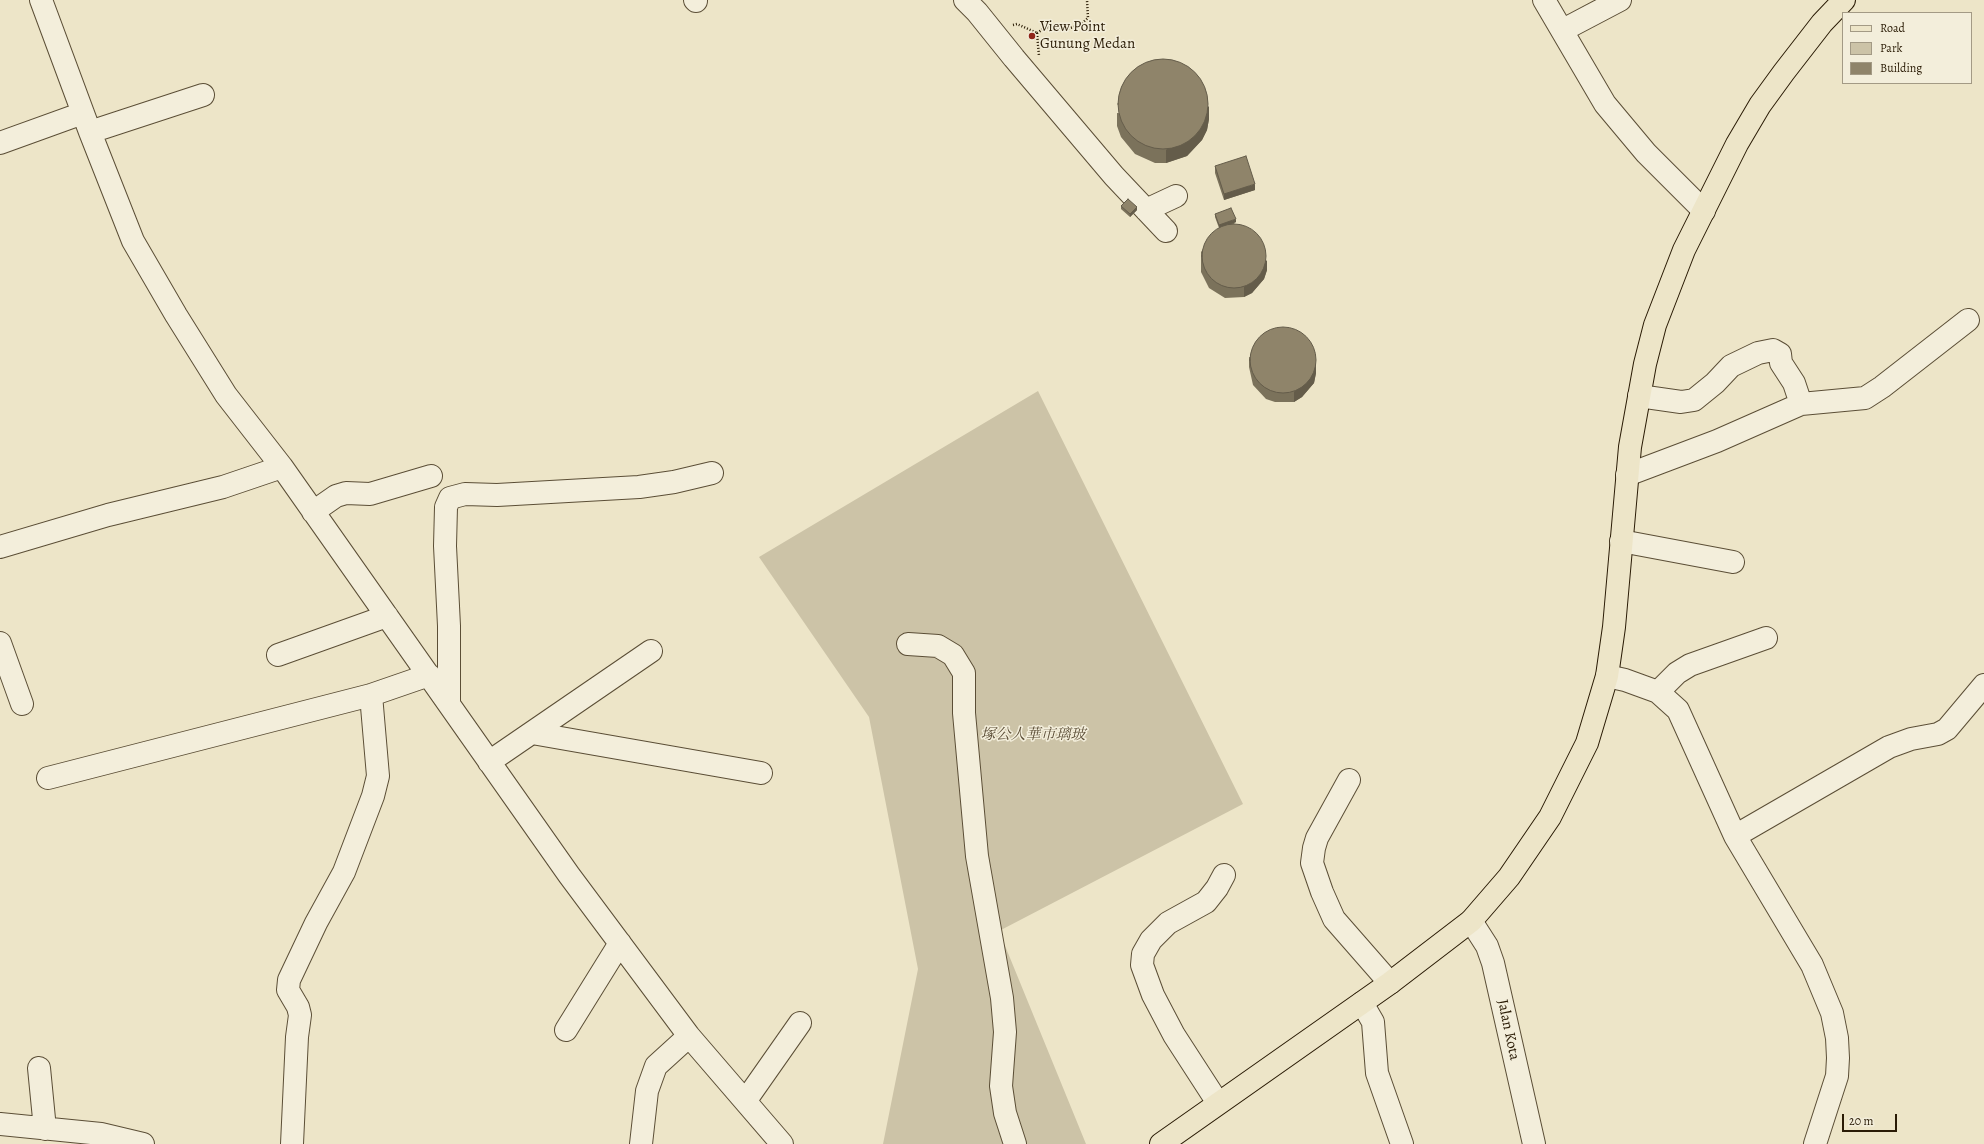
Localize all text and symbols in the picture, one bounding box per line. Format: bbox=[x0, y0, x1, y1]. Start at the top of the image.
legend bbox=[1842, 12, 1972, 84]
place label: View Point Gunung Medan bbox=[1040, 18, 1135, 53]
text: Road bbox=[1880, 20, 1905, 36]
marker: View Point Gunung Medan bbox=[1027, 31, 1037, 41]
text: Park bbox=[1880, 40, 1903, 56]
text: Building bbox=[1880, 60, 1922, 76]
park label: 塚公人華市璃玻 bbox=[981, 726, 1085, 744]
street label: Jalan Kota bbox=[1493, 998, 1523, 1062]
scale bar bbox=[1844, 1106, 1899, 1132]
text: 20 m bbox=[1849, 1113, 1873, 1129]

